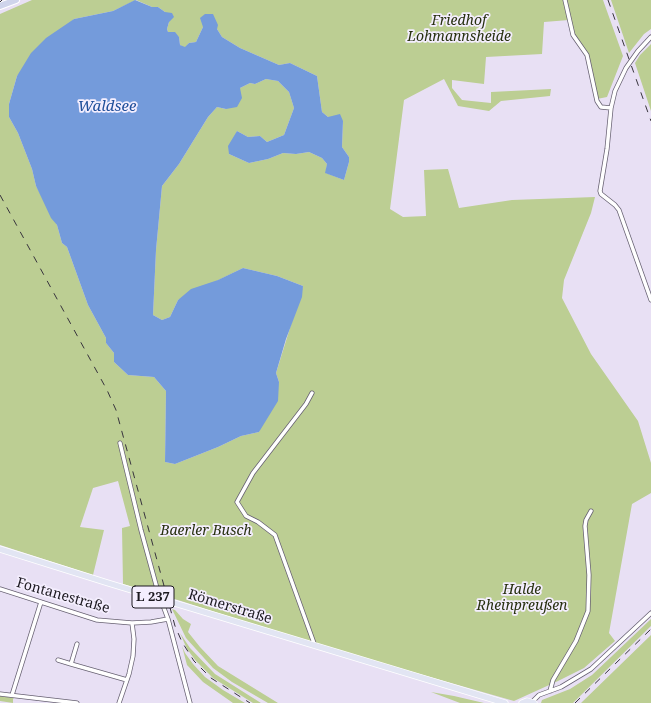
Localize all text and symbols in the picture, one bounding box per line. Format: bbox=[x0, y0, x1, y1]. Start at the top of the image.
park label: Friedhof Lohmannsheide bbox=[407, 13, 511, 46]
water label: Waldsee bbox=[78, 98, 136, 116]
park label: Baerler Busch bbox=[160, 523, 252, 539]
street label: Fontanestraße bbox=[14, 575, 112, 617]
park label: Halde Rheinpreußen bbox=[477, 582, 567, 614]
road number: L 237 bbox=[132, 586, 174, 608]
street label: Römerstraße bbox=[186, 586, 274, 628]

